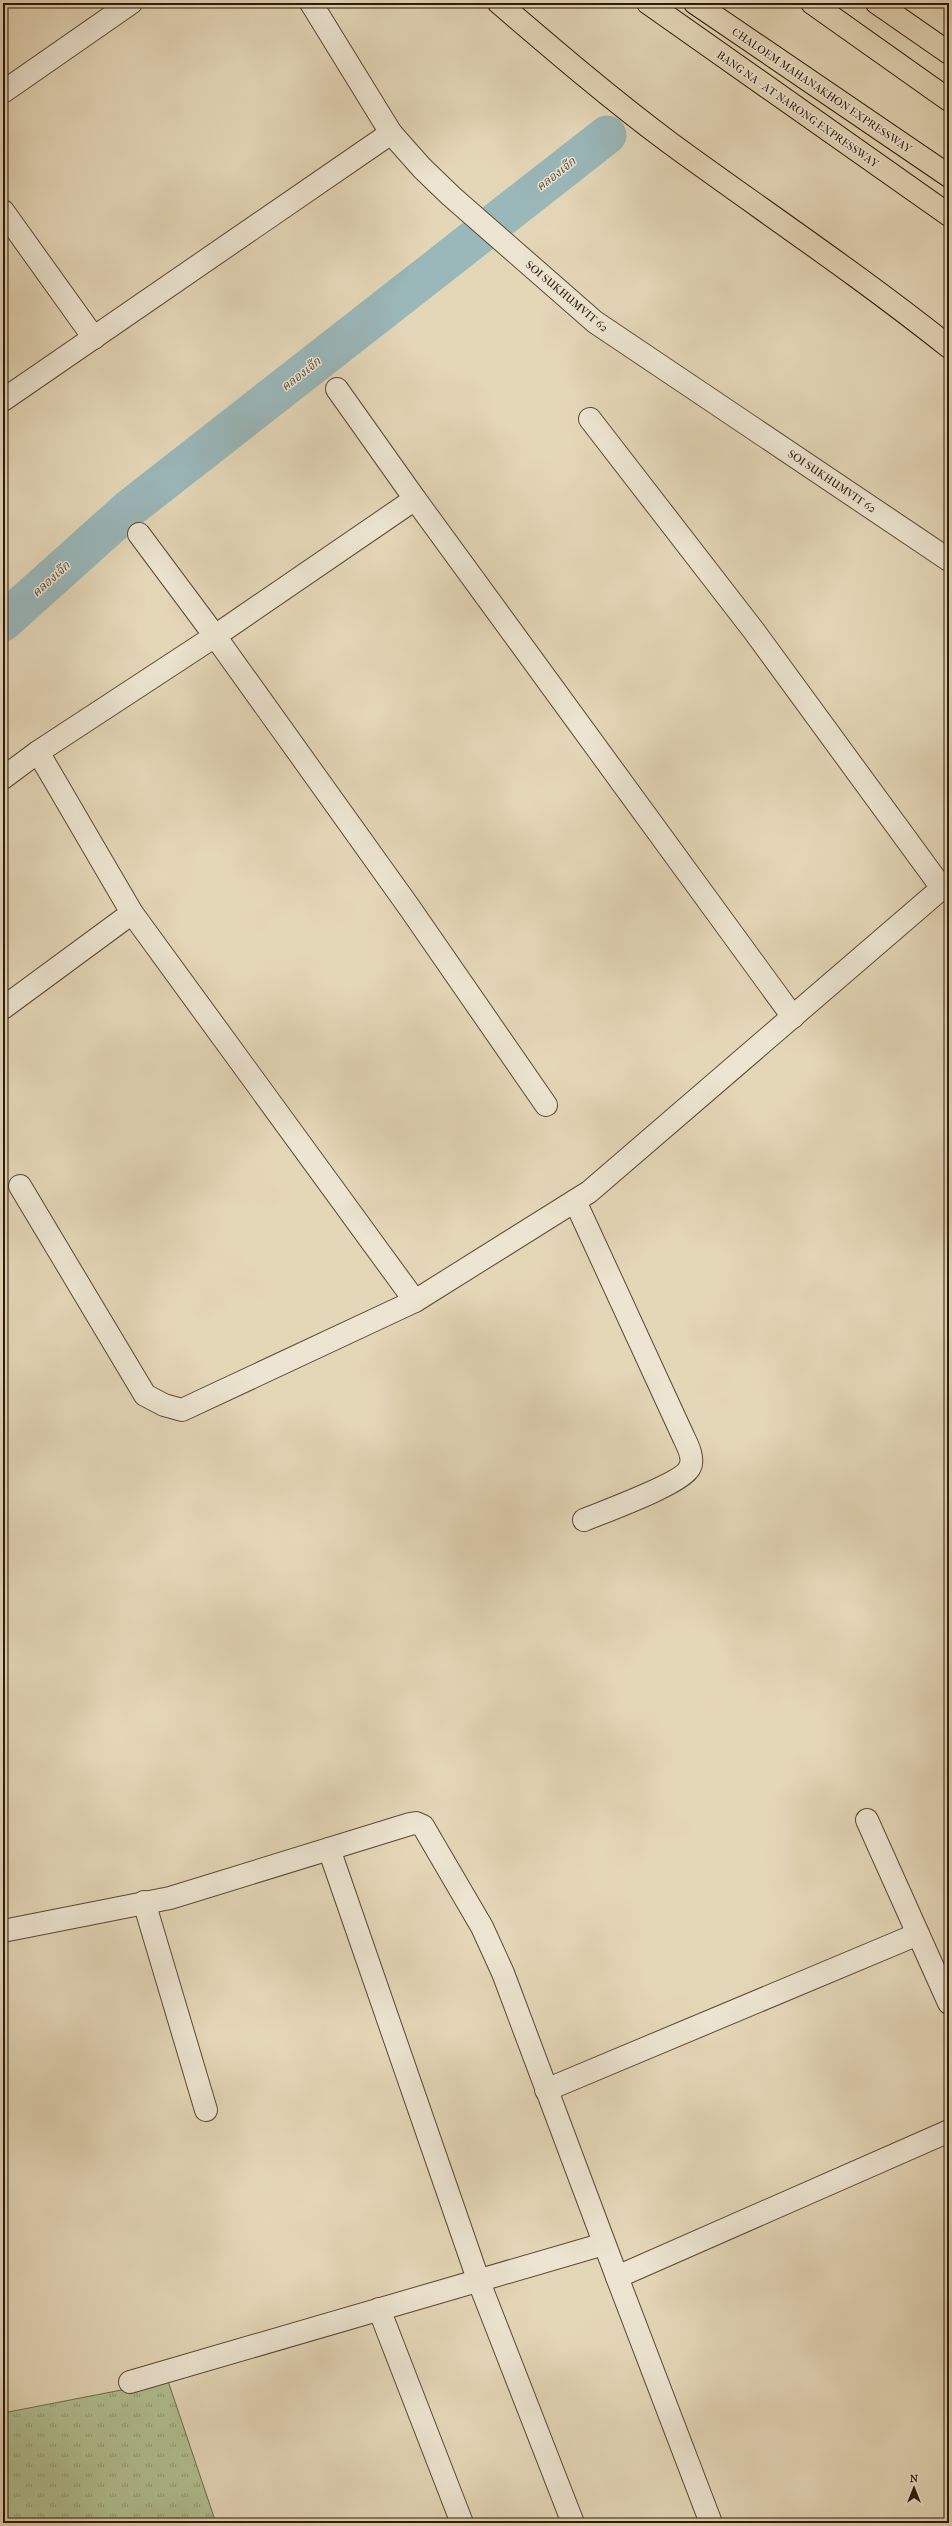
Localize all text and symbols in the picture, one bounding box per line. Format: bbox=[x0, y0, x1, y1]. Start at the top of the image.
street label: CHALOEM MAHANAKHON EXPRESSWAY bbox=[729, 25, 915, 156]
street label: BANG NA - AT NARONG EXPRESSWAY bbox=[714, 48, 881, 171]
water label: คลองเจ๊ก bbox=[534, 154, 579, 194]
street label: SOI SUKHUMVIT 62 bbox=[523, 258, 611, 335]
water label: คลองเจ๊ก bbox=[279, 354, 324, 394]
street label: SOI SUKHUMVIT 62 bbox=[785, 447, 878, 516]
water label: คลองเจ๊ก bbox=[29, 558, 73, 600]
north arrow bbox=[894, 2468, 934, 2508]
text: N bbox=[910, 2472, 919, 2485]

